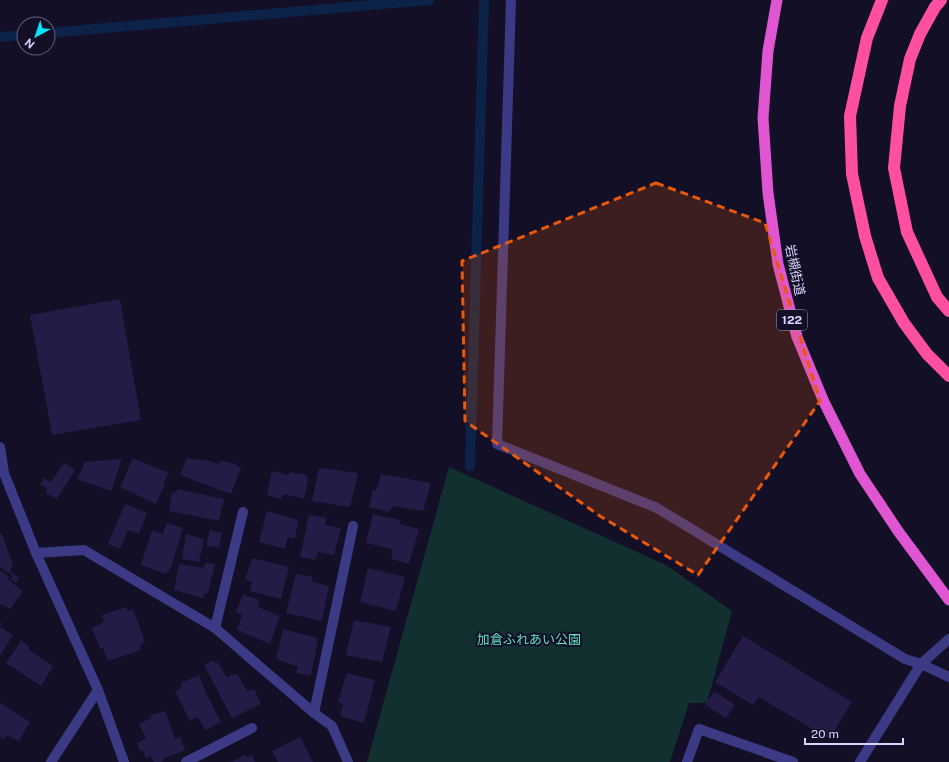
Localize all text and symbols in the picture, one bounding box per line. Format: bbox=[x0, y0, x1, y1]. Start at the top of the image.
north arrow bbox=[16, 16, 56, 56]
text: N bbox=[22, 36, 37, 51]
street label: 岩槻街道 bbox=[782, 243, 808, 297]
road number: 122 bbox=[777, 310, 807, 330]
park label: 加倉ふれあい公園 bbox=[477, 632, 581, 647]
scale bar bbox=[805, 720, 903, 746]
text: 20 m bbox=[811, 727, 839, 741]

